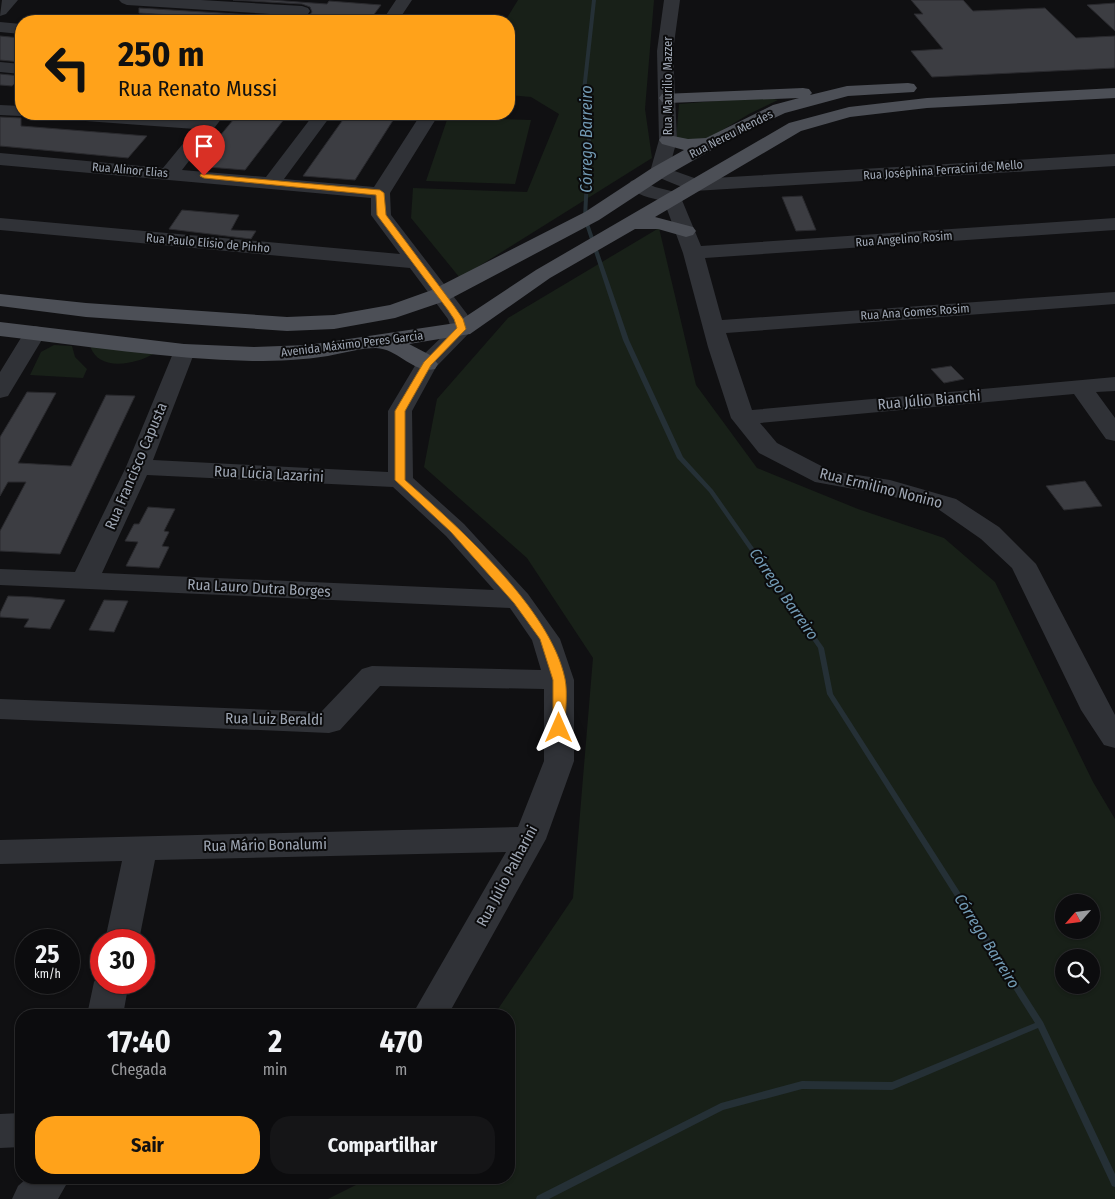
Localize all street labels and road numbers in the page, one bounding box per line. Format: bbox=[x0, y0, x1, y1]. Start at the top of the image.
street label: Rua Maurilio Mazzer bbox=[661, 36, 675, 135]
street label: Rua Nereu Mendes bbox=[687, 107, 775, 161]
street label: Rua Joséphina Ferracini de Mello bbox=[863, 157, 1023, 183]
street label: Rua Alinor Elias bbox=[91, 160, 169, 180]
street label: Rua Angelino Rosim bbox=[855, 229, 953, 249]
street label: Rua Paulo Elísio de Pinho bbox=[146, 231, 270, 255]
street label: Rua Ana Gomes Rosim bbox=[860, 301, 970, 323]
street label: Avenida Máximo Peres Garcia bbox=[280, 328, 424, 360]
street label: Rua Júlio Bianchi bbox=[877, 387, 981, 413]
street label: Rua Francisco Capusta bbox=[101, 400, 171, 532]
street label: Rua Lúcia Lazarini bbox=[214, 462, 324, 486]
street label: Rua Ermilino Nonino bbox=[818, 464, 944, 512]
street label: Rua Lauro Dutra Borges bbox=[187, 575, 331, 601]
street label: Rua Luiz Beraldi bbox=[225, 709, 323, 729]
street label: Rua Júlio Palharini bbox=[473, 822, 541, 930]
street label: Rua Mário Bonalumi bbox=[203, 835, 327, 855]

